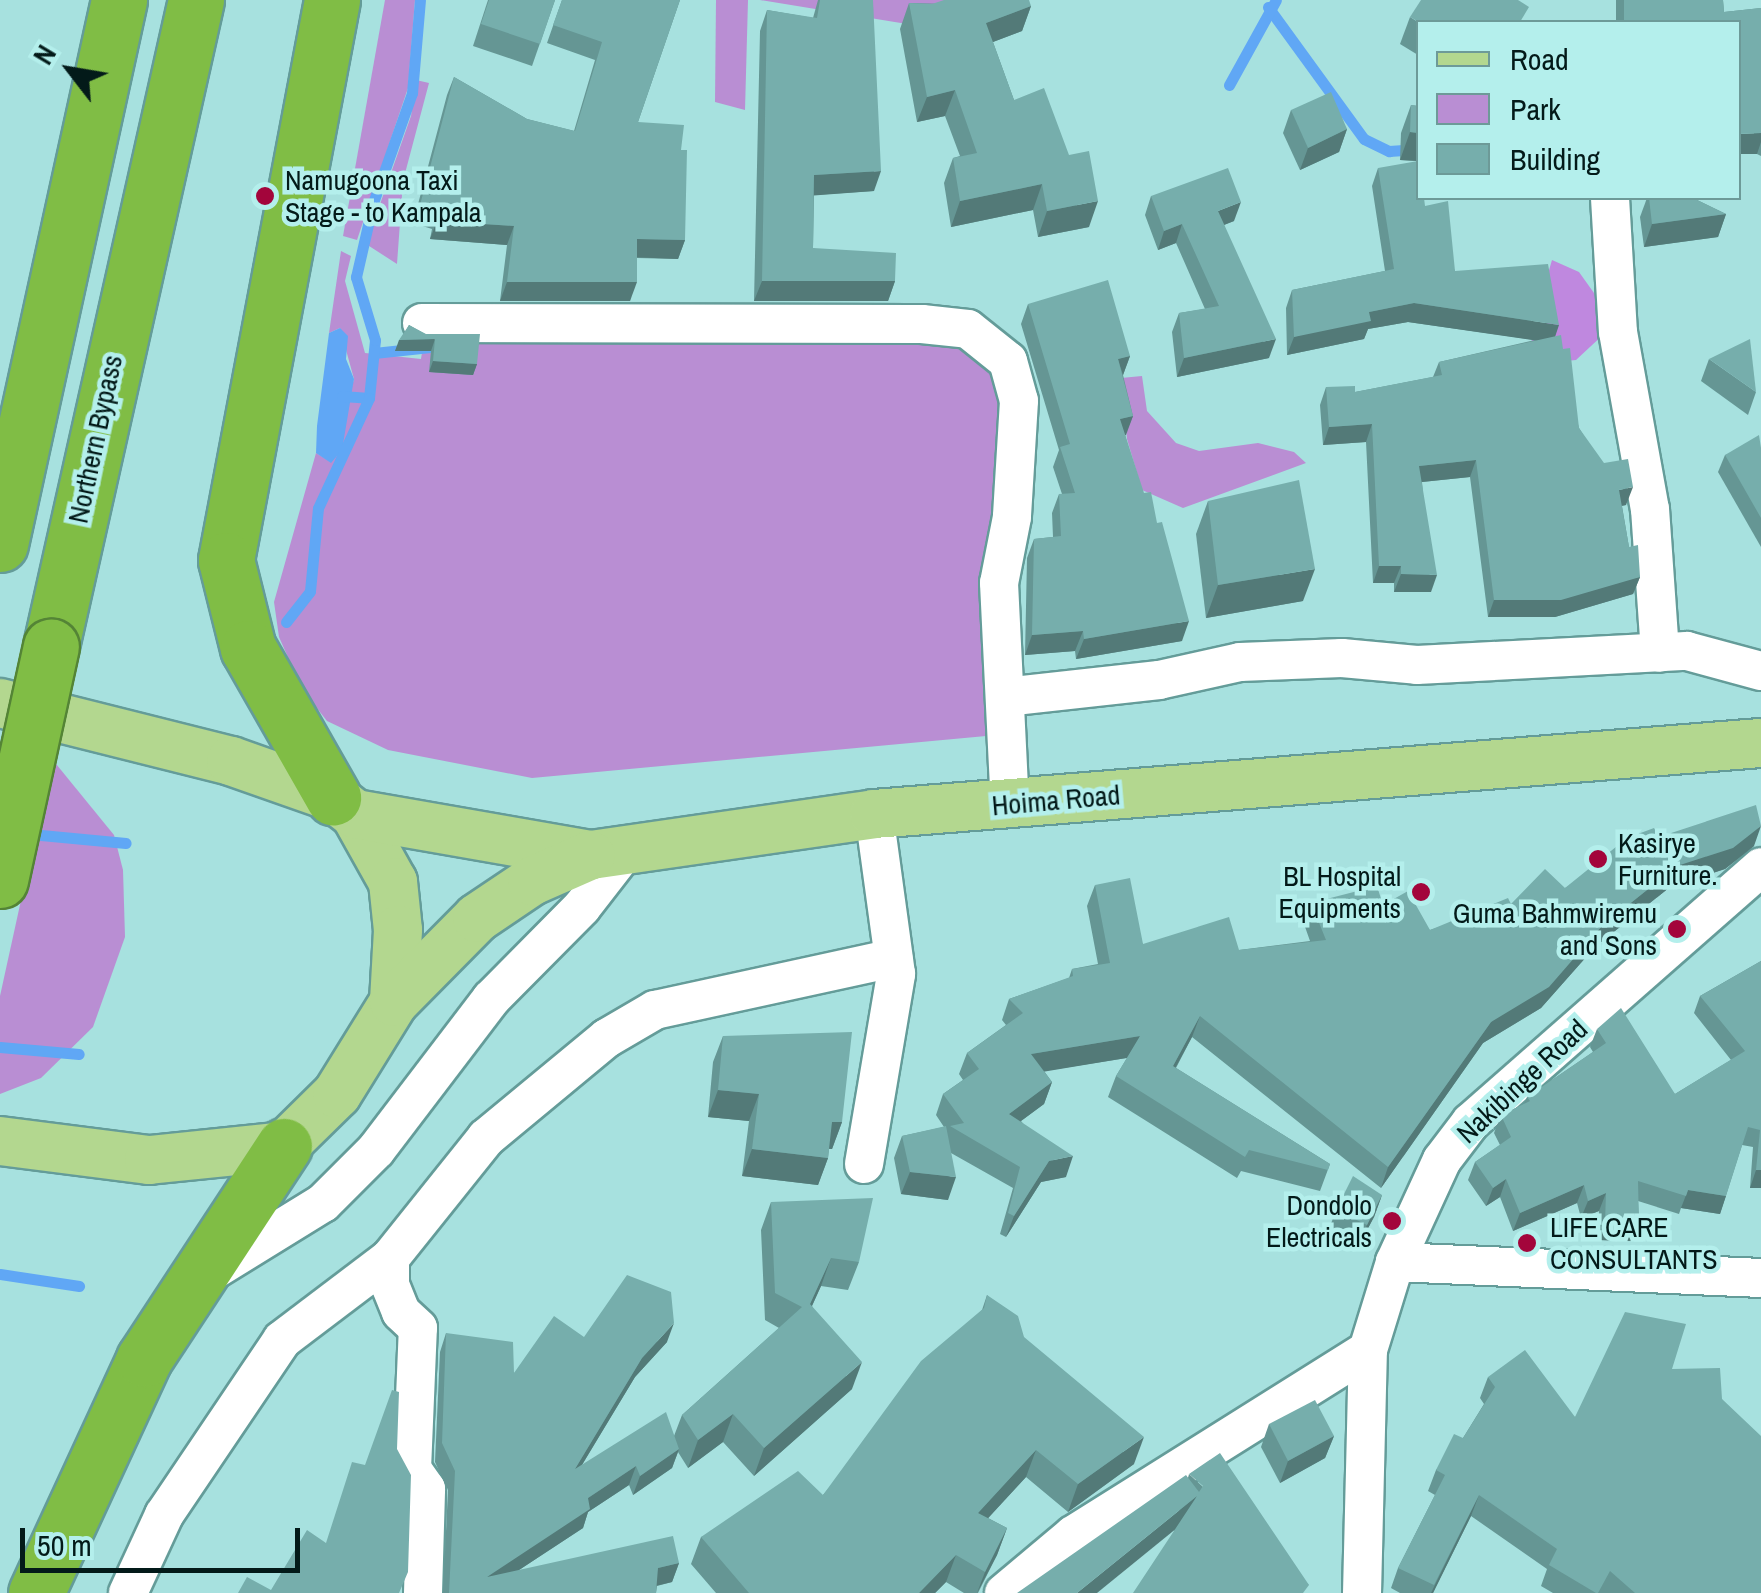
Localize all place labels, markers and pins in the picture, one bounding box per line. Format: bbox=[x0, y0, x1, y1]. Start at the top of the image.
place label: Namugoona Taxi Stage - to Kampala bbox=[285, 163, 482, 229]
marker: Namugoona Taxi Stage - to Kampala bbox=[254, 185, 276, 207]
place label: Kasirye Furniture. bbox=[1618, 826, 1718, 892]
marker: Kasirye Furniture. bbox=[1587, 848, 1609, 870]
place label: BL Hospital Equipments bbox=[1278, 859, 1401, 925]
marker: BL Hospital Equipments bbox=[1410, 881, 1432, 903]
place label: Guma Bahmwiremu and Sons bbox=[1453, 896, 1657, 962]
marker: Guma Bahmwiremu and Sons bbox=[1666, 918, 1688, 940]
place label: Dondolo Electricals bbox=[1266, 1188, 1372, 1254]
marker: Dondolo Electricals bbox=[1381, 1210, 1403, 1232]
place label: LIFE CARE CONSULTANTS bbox=[1550, 1210, 1718, 1276]
marker: LIFE CARE CONSULTANTS bbox=[1514, 1230, 1540, 1256]

